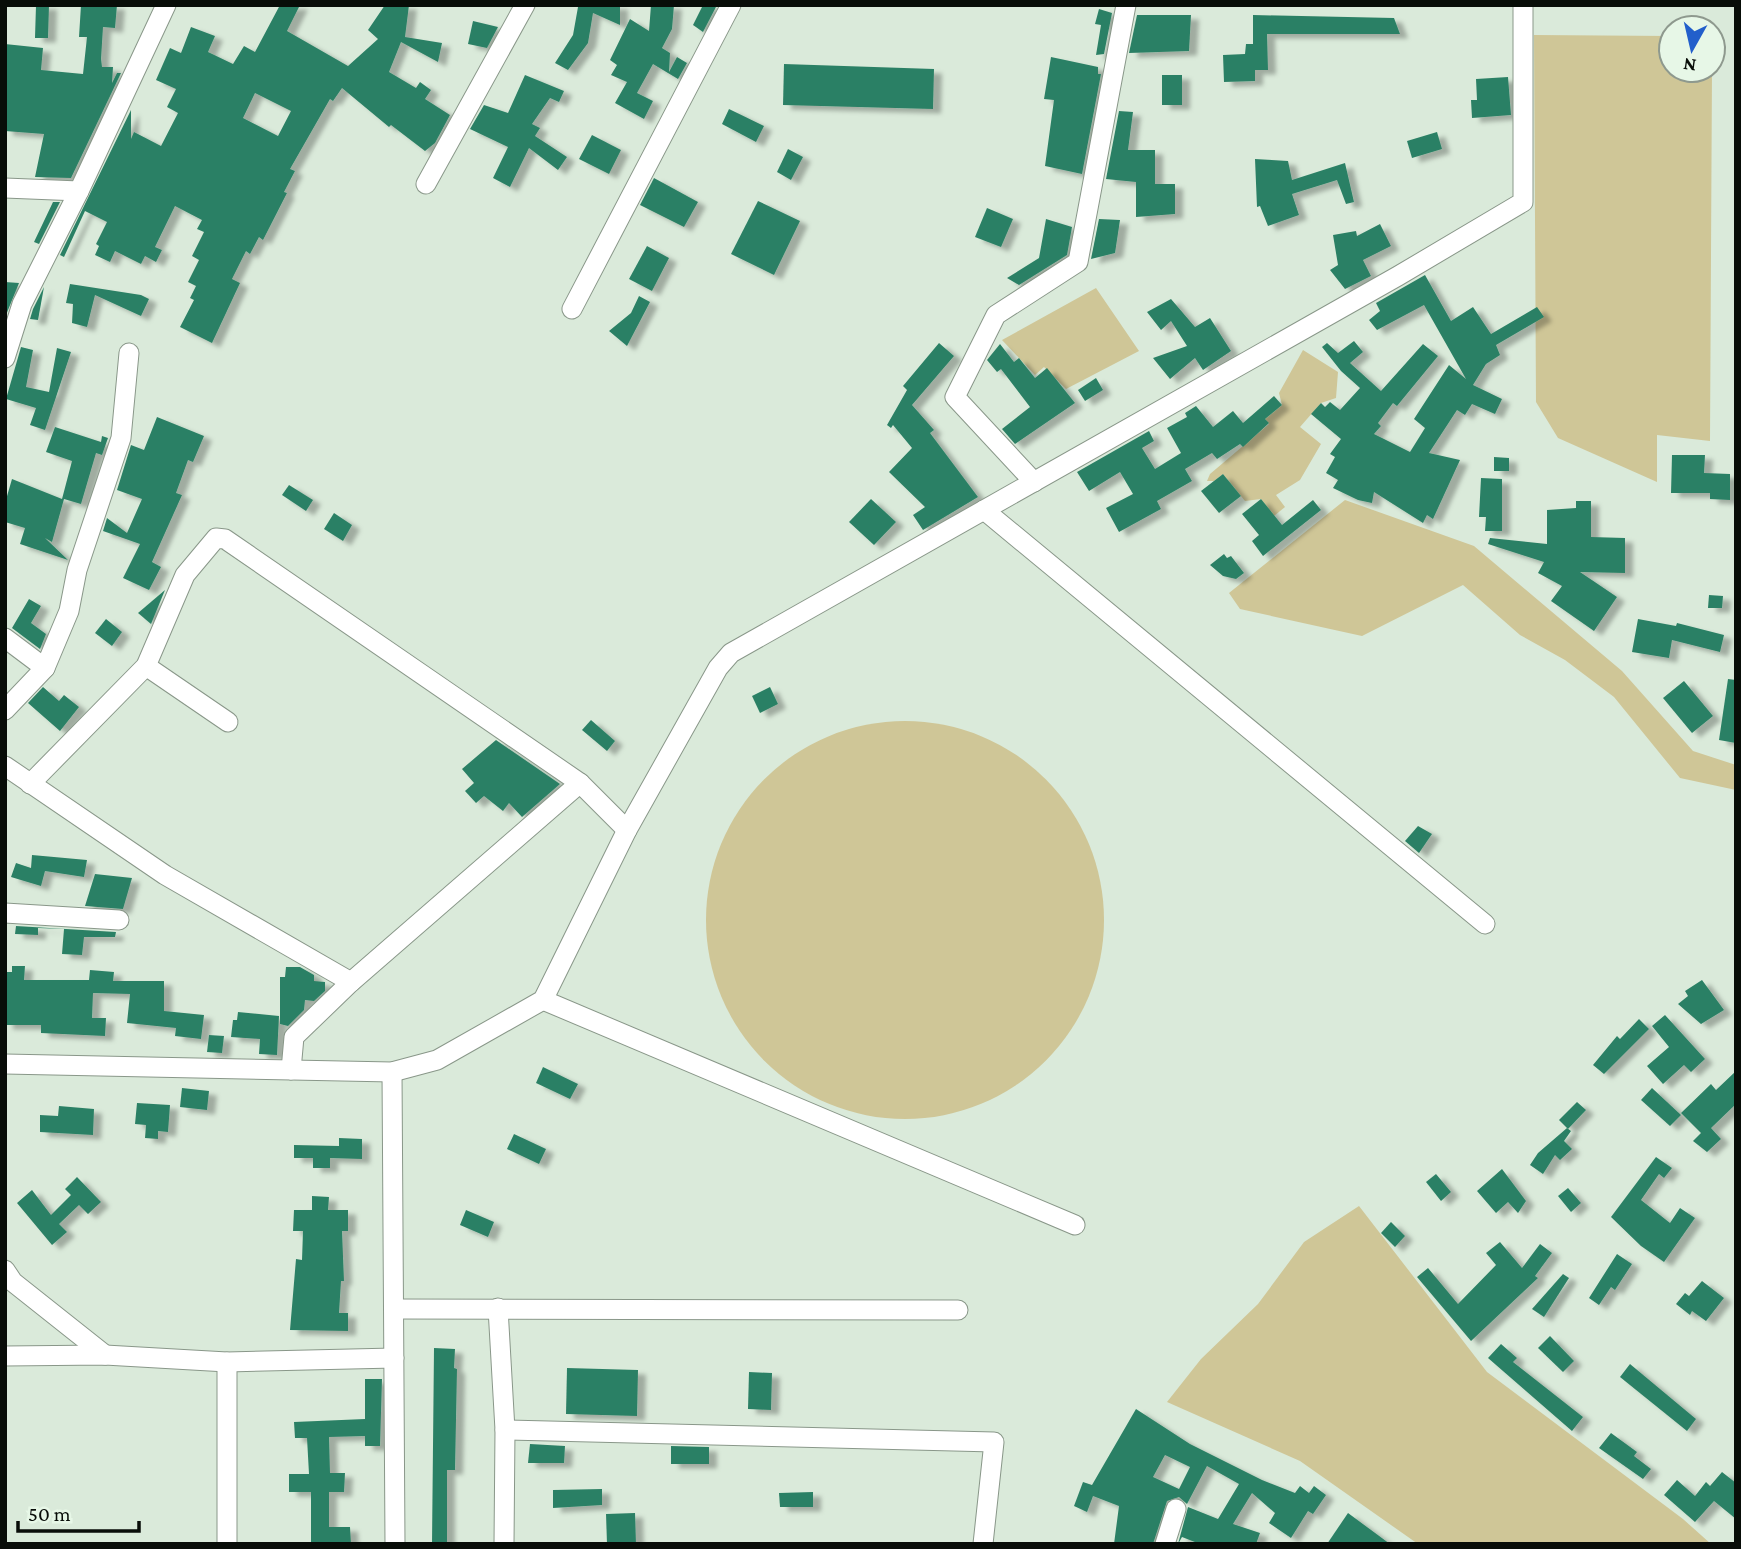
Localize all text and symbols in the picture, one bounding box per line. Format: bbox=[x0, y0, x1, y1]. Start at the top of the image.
north arrow bbox=[1657, 14, 1727, 84]
text: N bbox=[1682, 54, 1698, 77]
scale bar bbox=[18, 1490, 138, 1534]
text: 50 m bbox=[28, 1502, 71, 1526]

